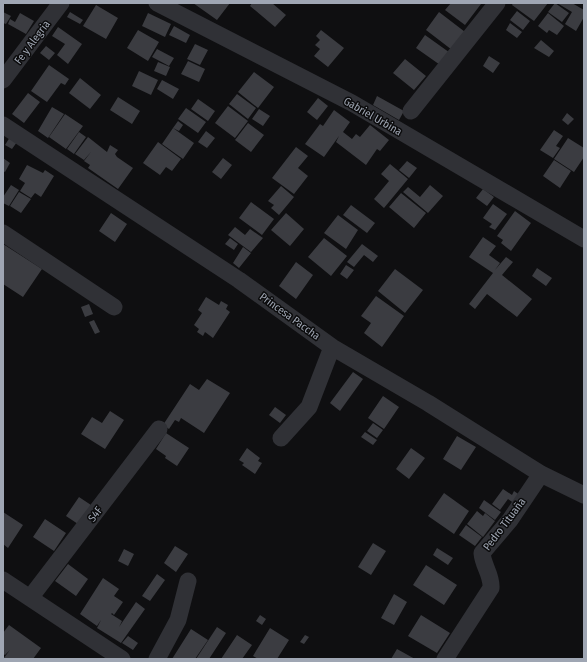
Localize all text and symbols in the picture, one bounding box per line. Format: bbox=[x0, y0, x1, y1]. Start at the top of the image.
street label: Fe y Alegria bbox=[12, 18, 53, 67]
street label: Gabriel Urbina bbox=[341, 95, 404, 138]
street label: Princesa Paccha bbox=[257, 290, 322, 343]
street label: Pedro Tituaña bbox=[480, 495, 528, 553]
street label: S4F bbox=[86, 504, 105, 524]

